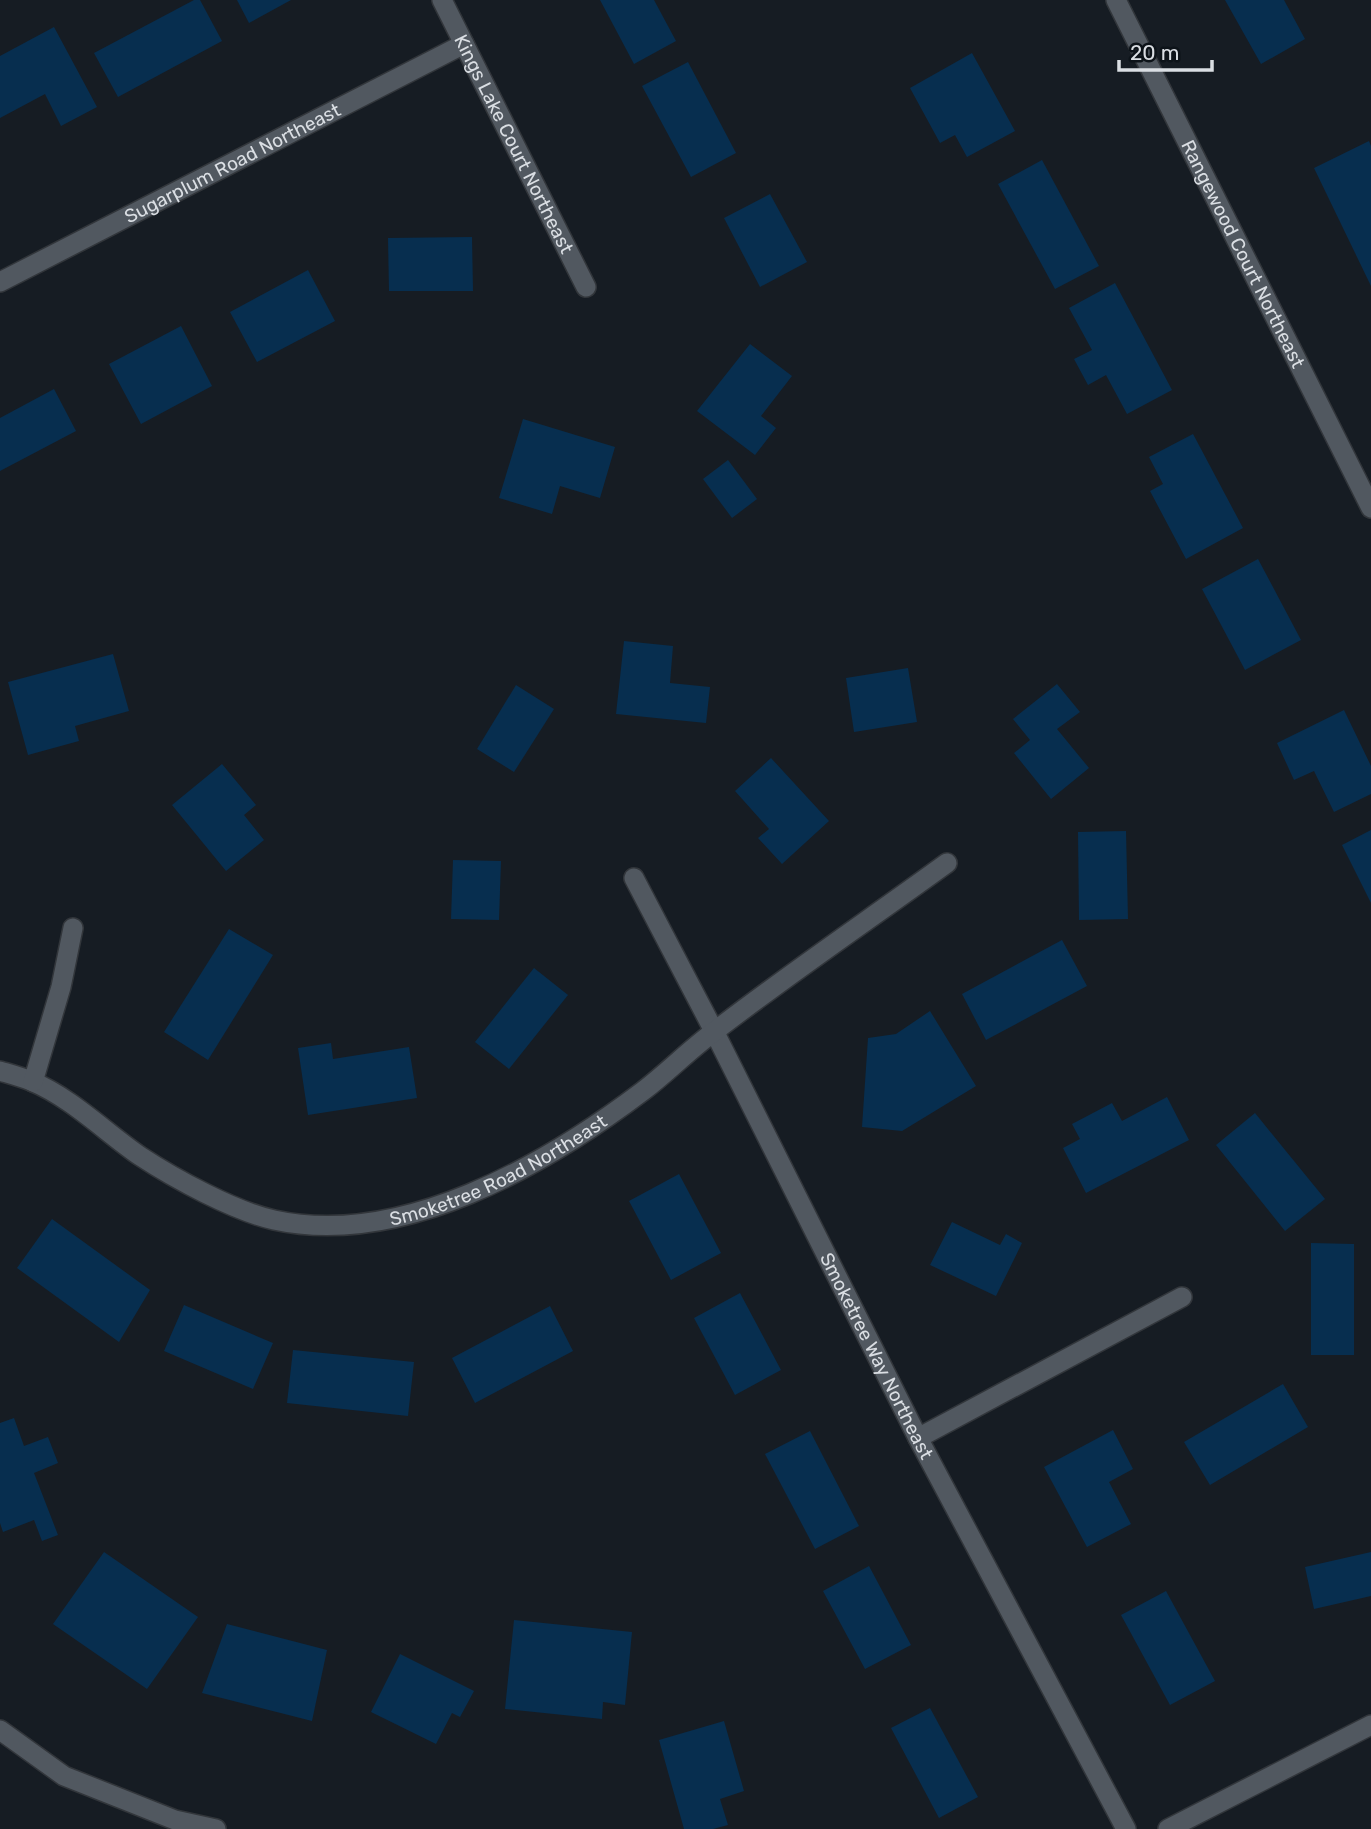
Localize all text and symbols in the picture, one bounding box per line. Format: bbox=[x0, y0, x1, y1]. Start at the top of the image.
scale bar bbox=[1119, 28, 1212, 72]
street label: Kings Lake Court Northeast bbox=[449, 31, 579, 258]
text: 20 m bbox=[1130, 40, 1179, 65]
street label: Sugarplum Road Northeast bbox=[121, 98, 345, 228]
street label: Rangewood Court Northeast bbox=[1176, 136, 1310, 372]
street label: Smoketree Road Northeast bbox=[387, 1109, 612, 1231]
street label: Smoketree Way Northeast bbox=[815, 1249, 938, 1464]

